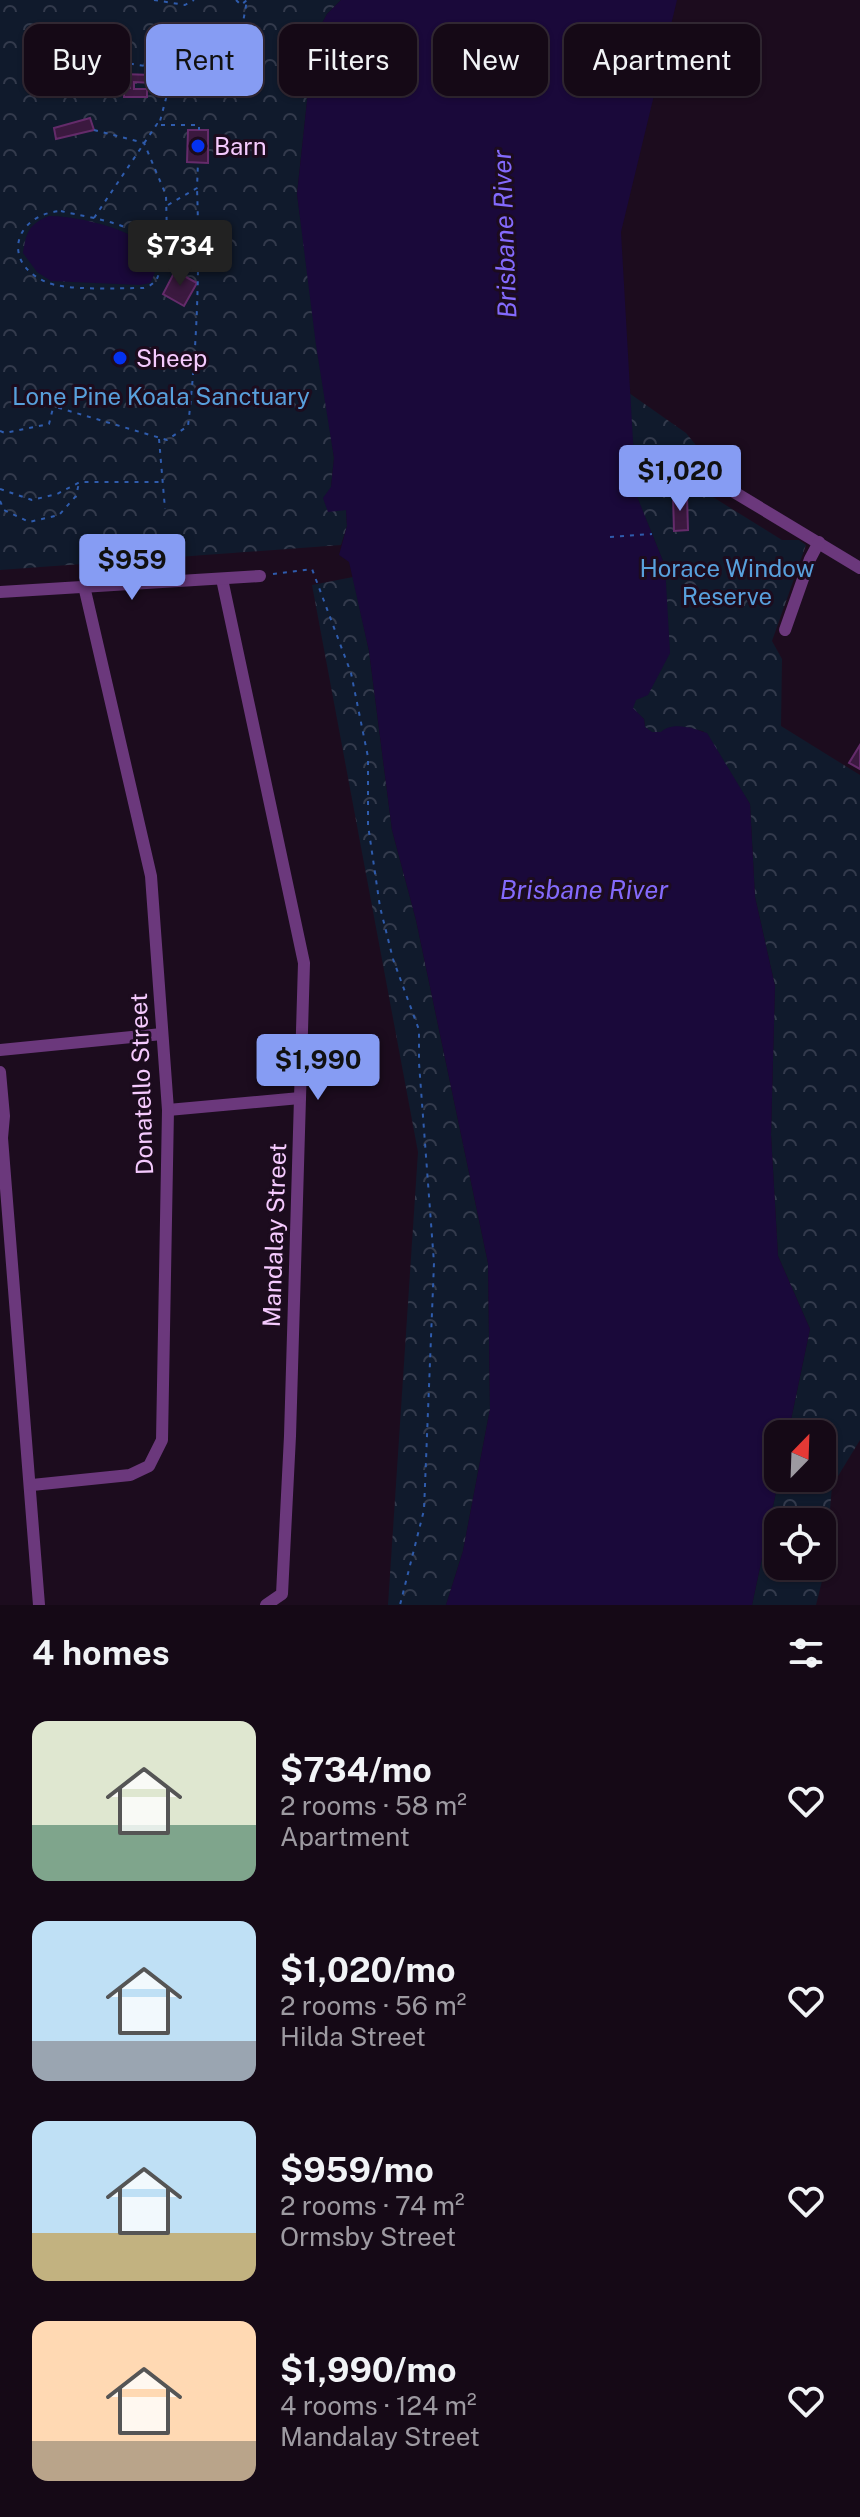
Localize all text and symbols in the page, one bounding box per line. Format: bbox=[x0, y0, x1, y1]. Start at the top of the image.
chip: Buy bbox=[24, 24, 130, 96]
chip: Rent bbox=[146, 24, 263, 96]
chip: Filters bbox=[279, 24, 417, 96]
chip: New bbox=[433, 24, 548, 96]
chip: Apartment bbox=[564, 24, 760, 96]
place label: Barn bbox=[214, 132, 267, 160]
marker: Barn bbox=[189, 137, 207, 155]
water label: Brisbane River bbox=[486, 149, 522, 319]
pin: $734 bbox=[133, 220, 227, 288]
text: $734 bbox=[146, 230, 214, 261]
place label: Sheep bbox=[136, 344, 207, 372]
marker: Sheep bbox=[111, 349, 129, 367]
park label: Lone Pine Koala Sanctuary bbox=[12, 382, 310, 410]
pin: $1,020 bbox=[615, 445, 745, 513]
text: $1,020 bbox=[637, 455, 723, 486]
pin: $959 bbox=[85, 534, 179, 602]
text: $959 bbox=[97, 544, 167, 575]
park label: Horace Window Reserve bbox=[640, 554, 815, 610]
water label: Brisbane River bbox=[500, 874, 668, 905]
street label: Donatello Street bbox=[124, 992, 158, 1176]
pin: $1,990 bbox=[253, 1034, 383, 1102]
text: $1,990 bbox=[275, 1044, 361, 1075]
street label: Mandalay Street bbox=[257, 1142, 291, 1328]
north arrow bbox=[764, 1420, 836, 1492]
map controls bbox=[764, 1420, 836, 1580]
button: locate bbox=[764, 1508, 836, 1580]
icon: filters bbox=[784, 1631, 828, 1675]
text: 4 homes bbox=[32, 1633, 170, 1673]
text: $734/mo bbox=[280, 1750, 432, 1790]
icon: home bbox=[96, 1753, 192, 1849]
icon: heart bbox=[784, 1779, 828, 1823]
text: 2 rooms · 58 m² bbox=[280, 1790, 467, 1821]
text: Apartment bbox=[280, 1821, 410, 1852]
text: $1,020/mo bbox=[280, 1950, 456, 1990]
icon: home bbox=[96, 1953, 192, 2049]
icon: heart bbox=[784, 1979, 828, 2023]
text: 2 rooms · 56 m² bbox=[280, 1990, 466, 2021]
text: Hilda Street bbox=[280, 2021, 426, 2052]
text: $959/mo bbox=[280, 2150, 434, 2190]
icon: home bbox=[96, 2153, 192, 2249]
icon: heart bbox=[784, 2179, 828, 2223]
text: 2 rooms · 74 m² bbox=[280, 2190, 465, 2221]
text: Ormsby Street bbox=[280, 2221, 456, 2252]
text: $1,990/mo bbox=[280, 2350, 457, 2390]
icon: home bbox=[96, 2353, 192, 2449]
icon: heart bbox=[784, 2379, 828, 2423]
text: 4 rooms · 124 m² bbox=[280, 2390, 477, 2421]
text: Mandalay Street bbox=[280, 2421, 480, 2452]

